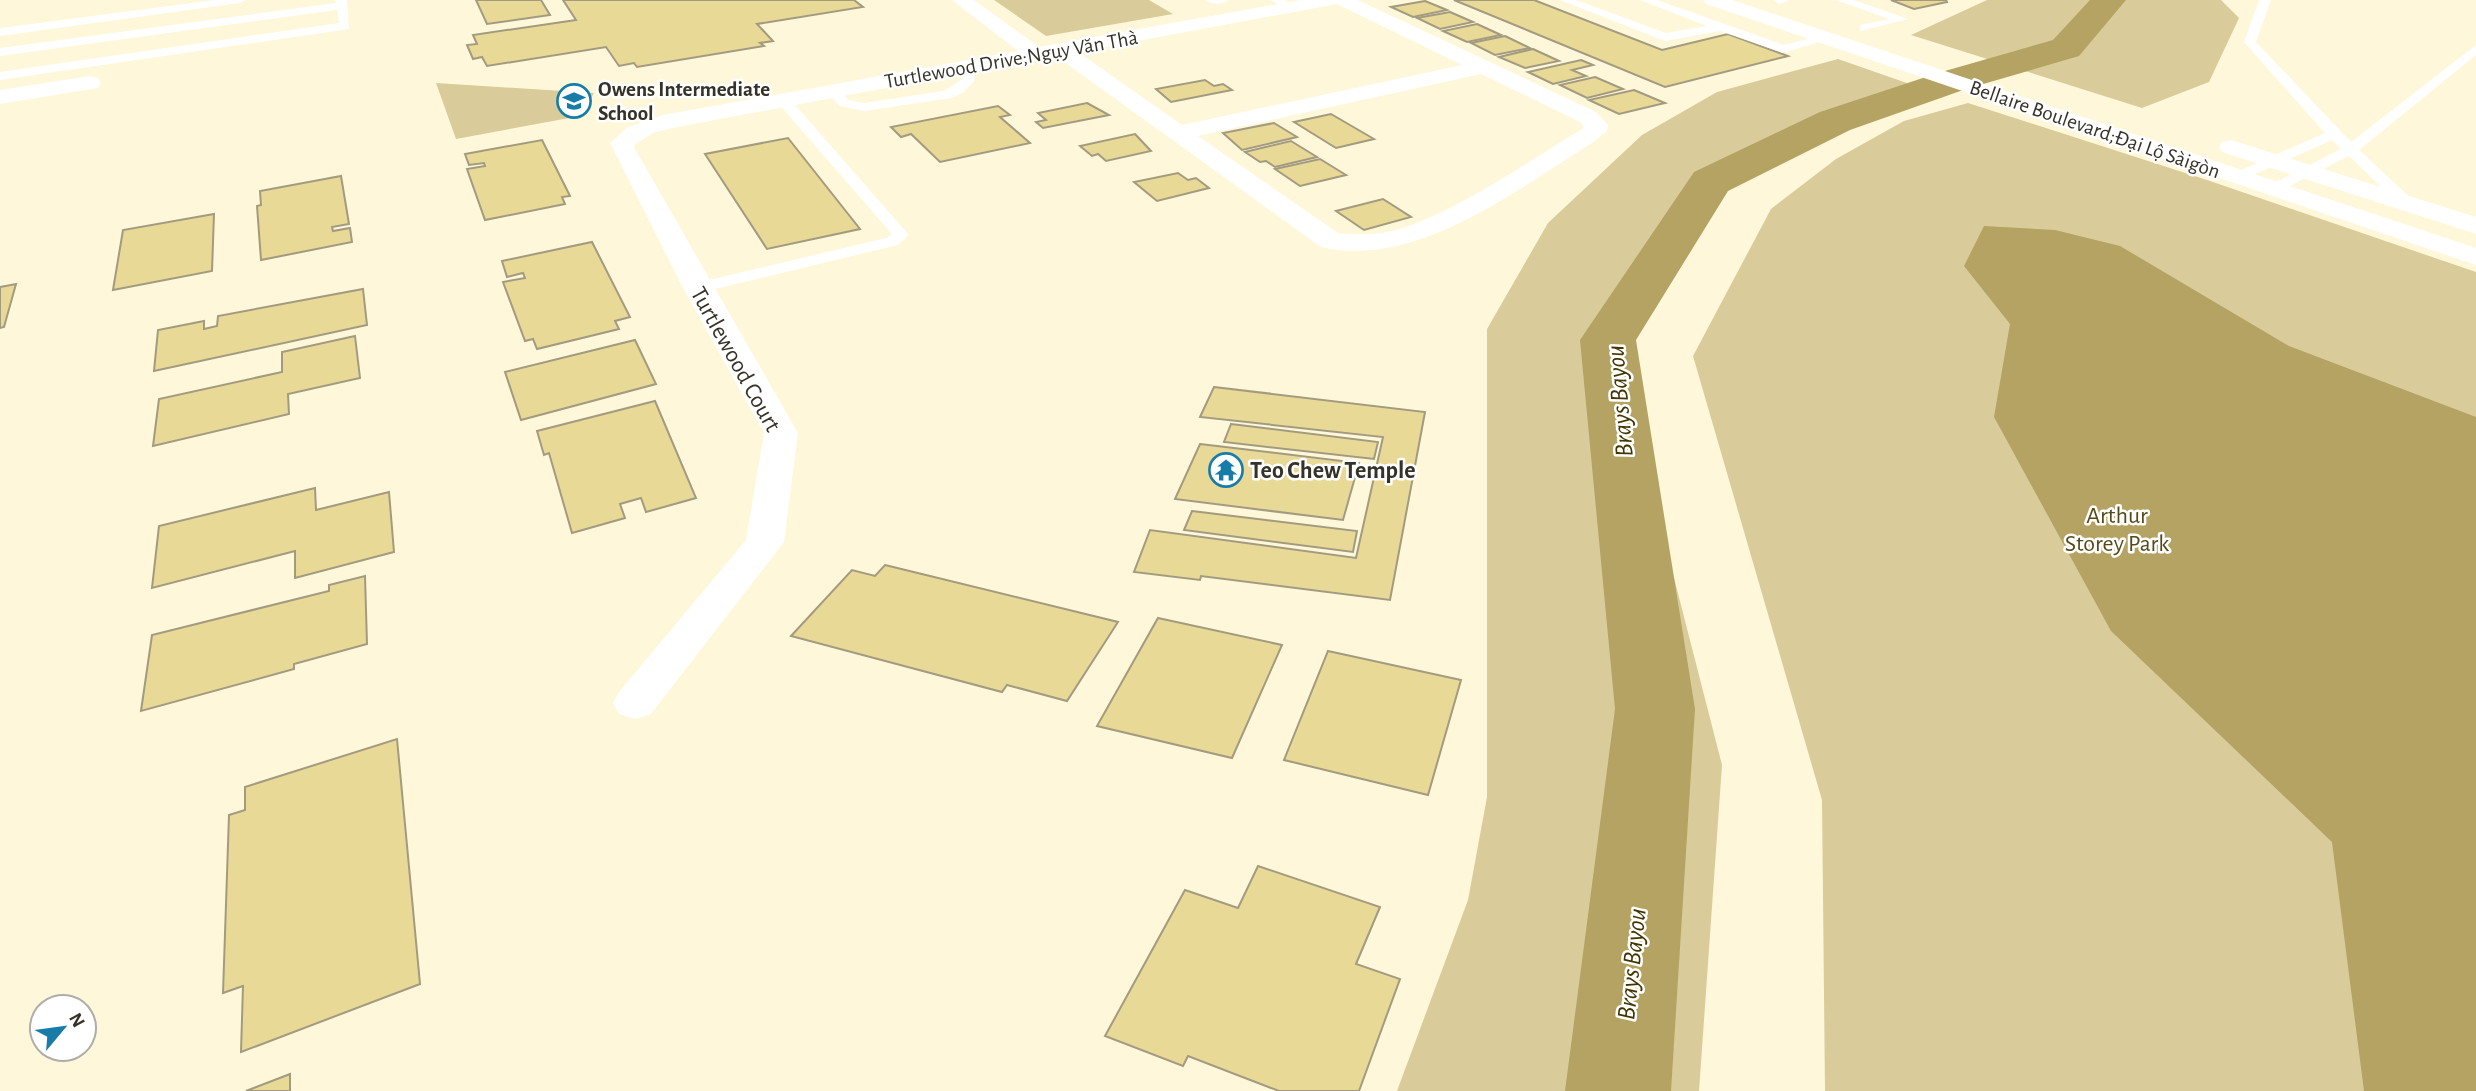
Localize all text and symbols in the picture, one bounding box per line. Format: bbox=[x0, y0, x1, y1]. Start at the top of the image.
street label: Turtlewood Drive;Ngụy Văn Thà bbox=[883, 27, 1140, 92]
street label: Bellaire Boulevard;Đại Lộ Sàigòn bbox=[1967, 77, 2223, 182]
place label: Owens Intermediate School bbox=[598, 79, 770, 124]
school or university icon: Owens Intermediate School bbox=[555, 82, 593, 120]
street label: Turtlewood Court bbox=[686, 283, 785, 436]
water label: Brays Bayou bbox=[1602, 344, 1638, 458]
temple icon: Teo Chew Temple bbox=[1207, 451, 1245, 489]
place label: Teo Chew Temple bbox=[1250, 459, 1416, 483]
park label: Arthur Storey Park bbox=[2065, 504, 2169, 556]
water label: Brays Bayou bbox=[1613, 907, 1651, 1021]
north arrow bbox=[28, 993, 98, 1063]
text: N bbox=[65, 1010, 88, 1031]

